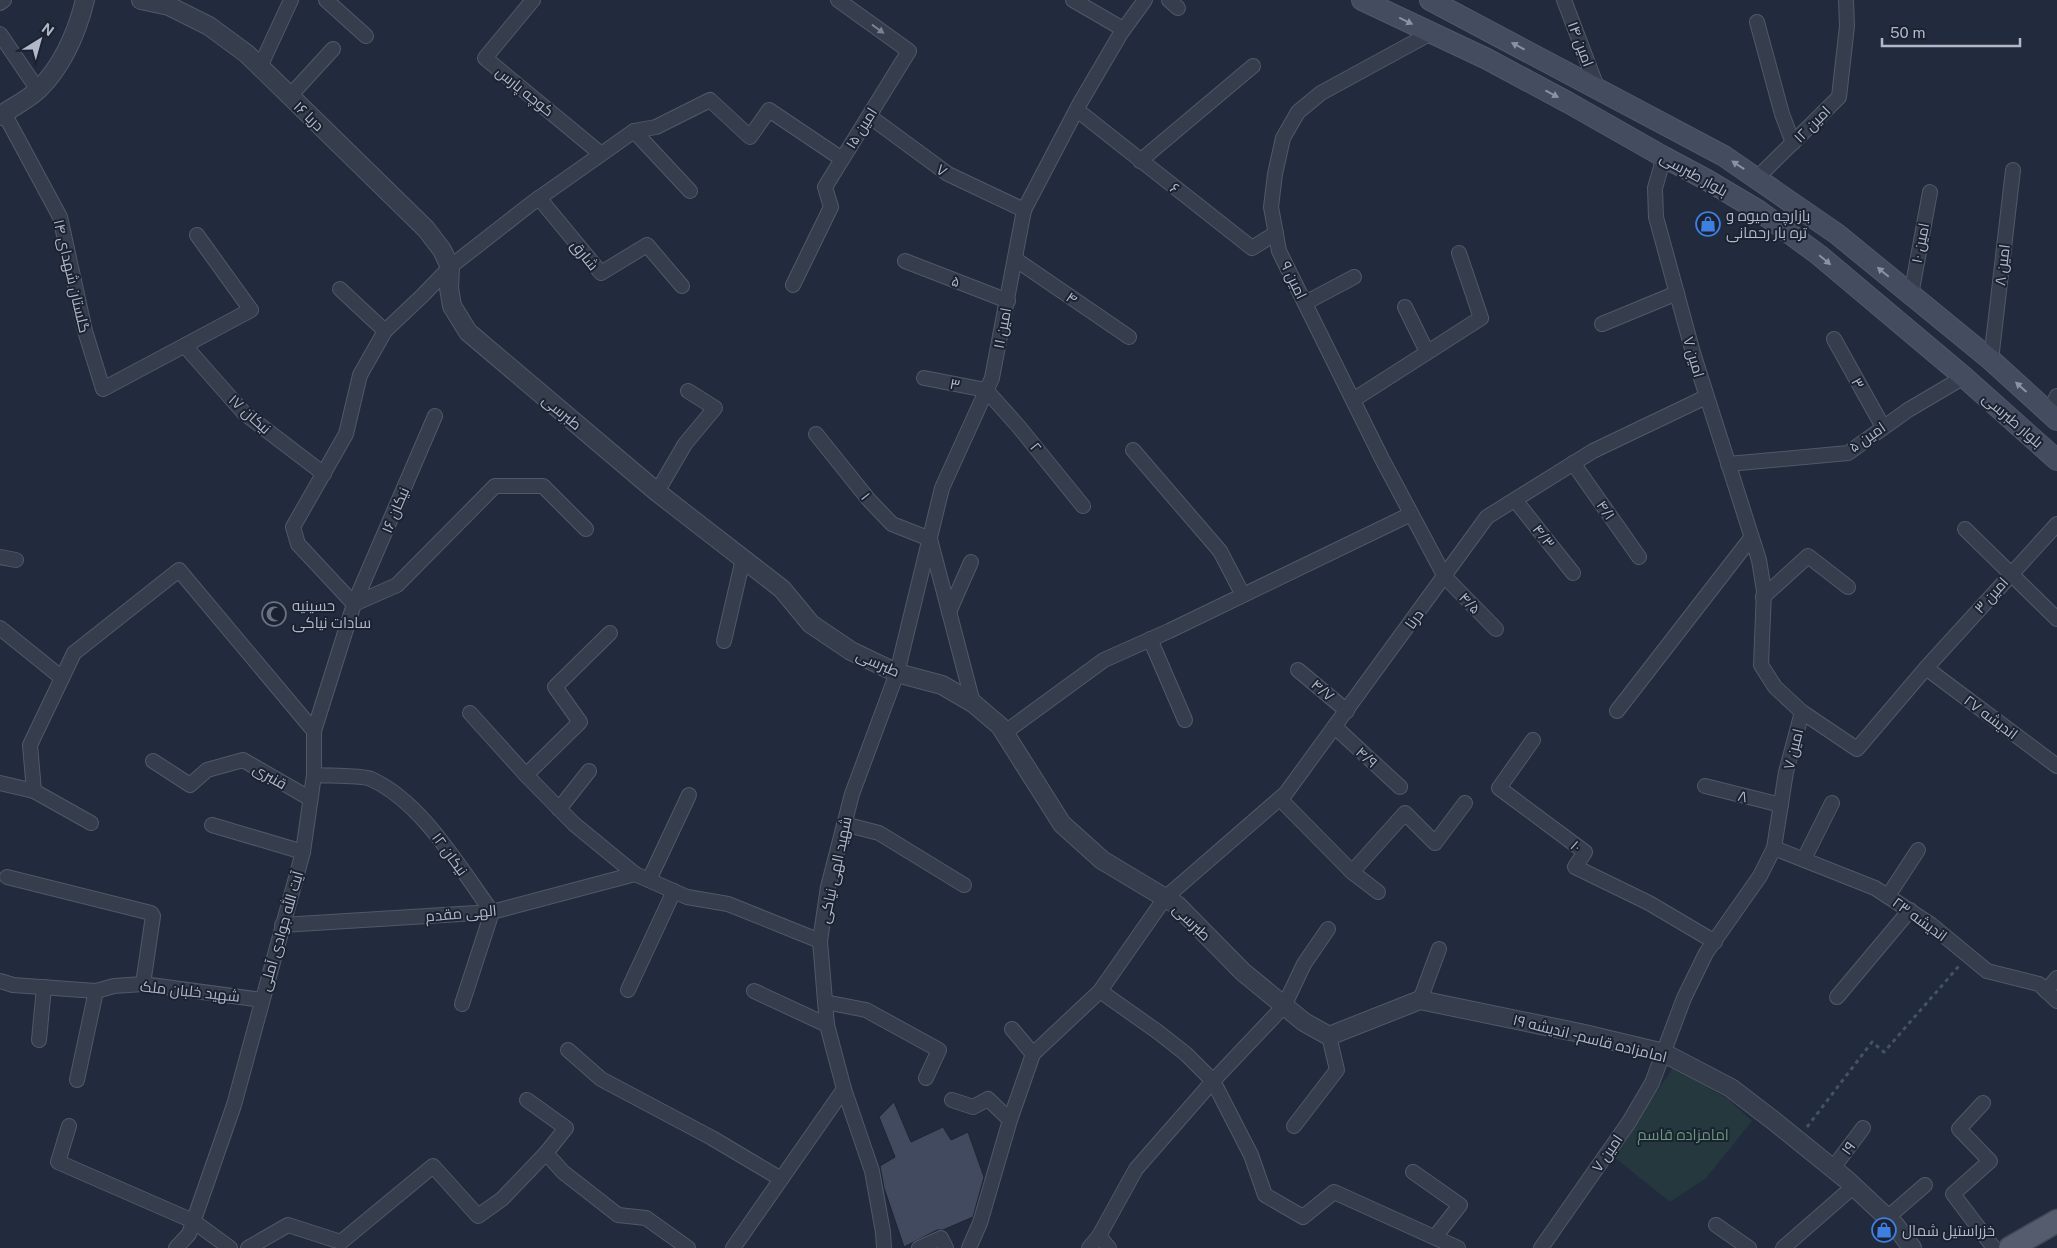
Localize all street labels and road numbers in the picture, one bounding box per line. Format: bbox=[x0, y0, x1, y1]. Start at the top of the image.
street label: امین ۱۴ bbox=[1563, 19, 1597, 70]
street label: کوچه پارس bbox=[491, 63, 557, 121]
street label: دریا ۱۶ bbox=[290, 98, 328, 135]
street label: امین ۱۲ bbox=[1790, 102, 1835, 147]
street label: امین ۱۵ bbox=[842, 104, 882, 153]
street label: بلوار طبرسی bbox=[1656, 148, 1731, 201]
street label: ۷ bbox=[933, 160, 951, 180]
street label: ۶ bbox=[1167, 179, 1183, 197]
street label: گلستان شهدای ۱۴ bbox=[49, 217, 93, 335]
street label: امین ۱۰ bbox=[1908, 221, 1934, 265]
street label: شارق bbox=[566, 237, 602, 275]
street label: امین ۸ bbox=[1991, 243, 2015, 287]
street label: امین ۹ bbox=[1276, 258, 1310, 303]
street label: ۵ bbox=[949, 272, 963, 290]
street label: ۴ bbox=[1063, 288, 1081, 308]
street label: امین ۱۱ bbox=[990, 306, 1016, 350]
street label: امین ۷ bbox=[1678, 335, 1708, 380]
street label: ۳ bbox=[1848, 374, 1868, 392]
street label: ۳ bbox=[948, 375, 962, 393]
street label: بلوار طبرسی bbox=[1978, 389, 2047, 452]
street label: نیکان ۱۷ bbox=[224, 391, 274, 439]
street label: طبرسی bbox=[538, 391, 585, 435]
street label: امین ۵ bbox=[1846, 418, 1890, 457]
street label: ۲ bbox=[1027, 439, 1045, 455]
street label: نیکان ۱۶ bbox=[378, 485, 414, 536]
street label: ۱ bbox=[858, 489, 874, 503]
street label: ۴/۱ bbox=[1593, 497, 1619, 523]
street label: ۴/۳ bbox=[1529, 521, 1559, 551]
street label: امین ۳ bbox=[1971, 574, 2013, 618]
street label: ۴/۵ bbox=[1456, 589, 1484, 617]
street label: درنا bbox=[1401, 606, 1427, 633]
street label: طبرسی bbox=[853, 646, 902, 682]
street label: ۴/۷ bbox=[1308, 676, 1338, 704]
street label: اندیشه ۲۷ bbox=[1961, 691, 2021, 743]
street label: امین ۷ bbox=[1780, 727, 1808, 772]
street label: ۴/۹ bbox=[1353, 743, 1381, 771]
street label: قنبری bbox=[249, 760, 290, 794]
street label: ۸ bbox=[1736, 787, 1750, 805]
street label: شهید الهی نیاکی bbox=[815, 815, 857, 925]
street label: نیکان ۱۲ bbox=[427, 829, 471, 880]
street label: ۱۰ bbox=[1567, 837, 1585, 855]
street label: آیت الله جوادی آملی bbox=[255, 869, 308, 994]
street label: اندیشه ۲۳ bbox=[1889, 894, 1951, 944]
street label: طبرسی bbox=[1168, 900, 1214, 945]
street label: الهی مقدم bbox=[425, 901, 498, 927]
street label: شهید خلبان ملک bbox=[139, 977, 241, 1007]
street label: امامزاده قاسم - اندیشه ۱۹ bbox=[1511, 1011, 1669, 1067]
street label: امین ۷ bbox=[1588, 1131, 1628, 1176]
street label: ۱۹ bbox=[1837, 1138, 1859, 1158]

